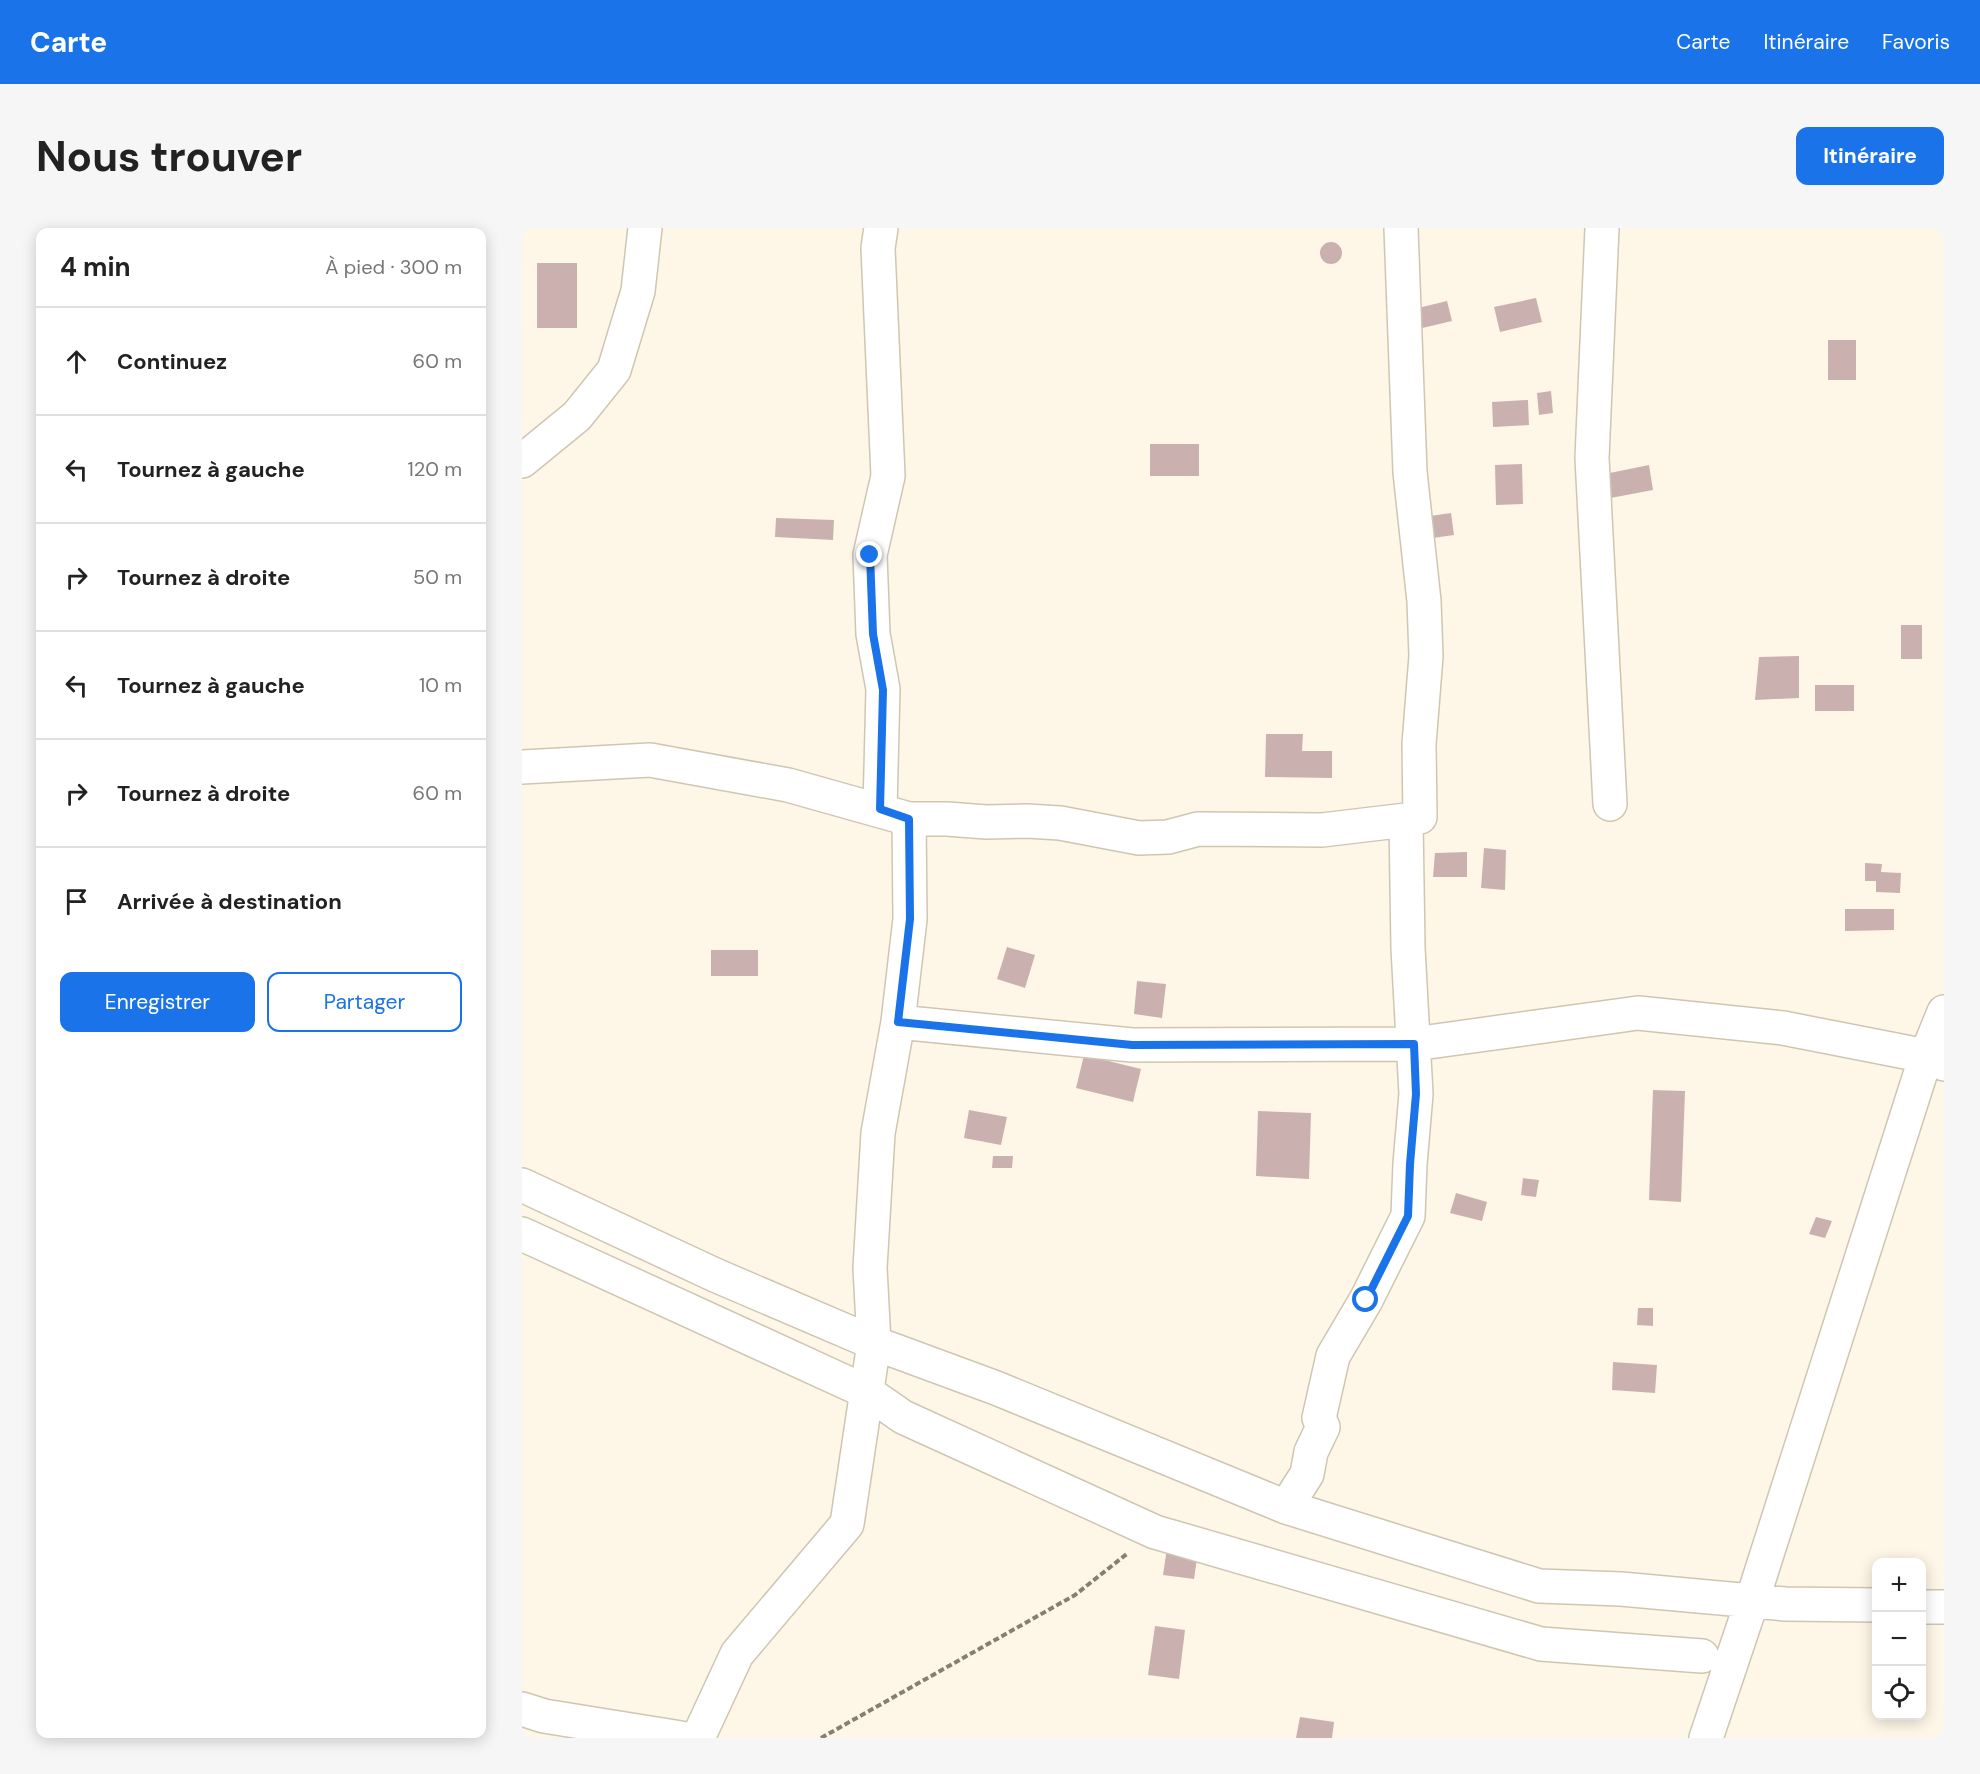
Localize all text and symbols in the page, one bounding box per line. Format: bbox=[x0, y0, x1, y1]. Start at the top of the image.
text: Carte bbox=[30, 24, 107, 61]
text: Carte bbox=[1676, 28, 1730, 56]
text: Itinéraire bbox=[1763, 28, 1849, 56]
text: Favoris bbox=[1882, 28, 1950, 56]
button: Itinéraire bbox=[1796, 127, 1944, 185]
text: Nous trouver bbox=[36, 129, 302, 184]
text: 4 min bbox=[60, 250, 131, 284]
text: À pied · 300 m bbox=[325, 254, 462, 280]
icon: ahead bbox=[60, 345, 93, 378]
text: Continuez bbox=[117, 347, 227, 376]
text: 60 m bbox=[413, 348, 462, 374]
icon: left bbox=[60, 453, 93, 486]
text: Tournez à gauche bbox=[117, 455, 305, 484]
text: 120 m bbox=[408, 456, 462, 482]
route end bbox=[856, 541, 882, 567]
icon: right bbox=[60, 561, 93, 594]
text: Tournez à droite bbox=[117, 563, 290, 592]
text: 50 m bbox=[413, 564, 462, 590]
icon: left bbox=[60, 669, 93, 702]
text: Tournez à gauche bbox=[117, 671, 305, 700]
text: 10 m bbox=[419, 672, 462, 698]
icon: right bbox=[60, 777, 93, 810]
text: Tournez à droite bbox=[117, 779, 290, 808]
text: 60 m bbox=[413, 780, 462, 806]
icon: arrive bbox=[60, 885, 93, 918]
text: Arrivée à destination bbox=[117, 887, 342, 916]
button: Enregistrer bbox=[60, 972, 255, 1032]
button: Partager bbox=[267, 972, 462, 1032]
route start bbox=[1352, 1286, 1378, 1312]
map controls bbox=[1872, 1558, 1926, 1720]
button: + bbox=[1872, 1558, 1926, 1612]
button: − bbox=[1872, 1612, 1926, 1666]
button: locate bbox=[1872, 1666, 1926, 1720]

